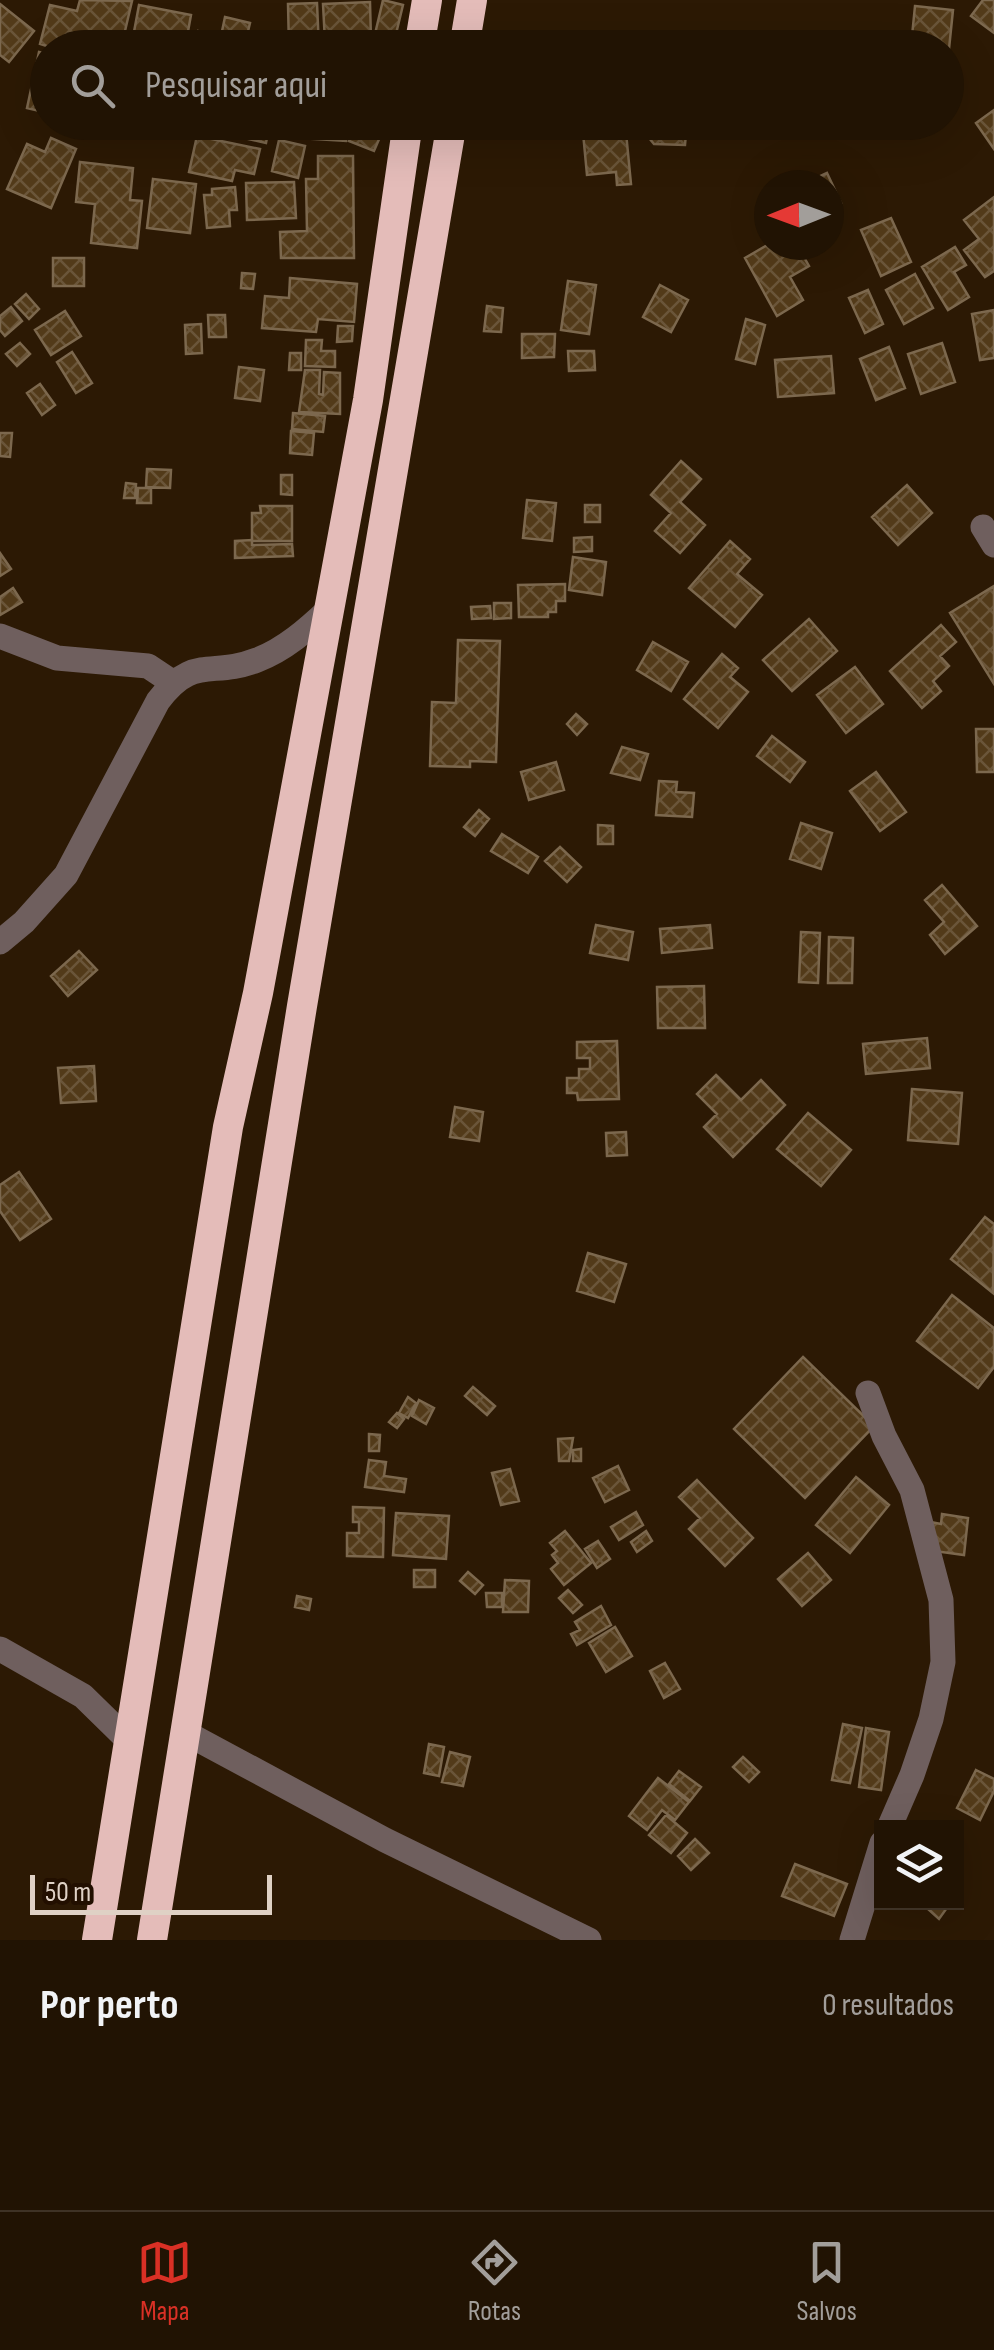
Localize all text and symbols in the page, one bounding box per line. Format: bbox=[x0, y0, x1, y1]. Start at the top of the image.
search box bbox=[30, 30, 964, 140]
icon: search bbox=[65, 58, 120, 113]
text: Pesquisar aqui bbox=[145, 63, 327, 108]
north arrow bbox=[754, 170, 844, 260]
map controls bbox=[874, 1820, 964, 1910]
button: layers bbox=[874, 1820, 964, 1910]
scale bar bbox=[30, 1870, 272, 1914]
text: 50 m bbox=[45, 1876, 91, 1909]
text: Por perto bbox=[40, 1980, 179, 2031]
text: 0 resultados bbox=[822, 1986, 954, 2025]
tab: Mapa bbox=[137, 2235, 192, 2328]
tab: Rotas bbox=[467, 2235, 522, 2328]
tab: Salvos bbox=[796, 2235, 857, 2328]

